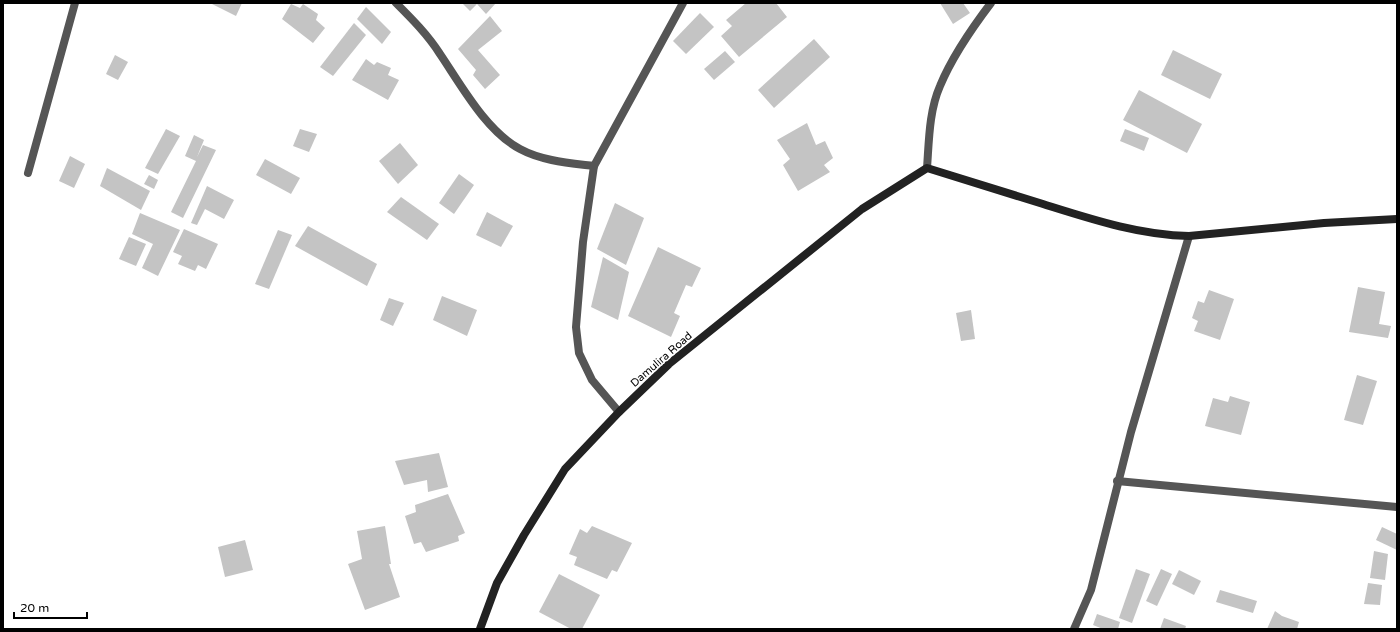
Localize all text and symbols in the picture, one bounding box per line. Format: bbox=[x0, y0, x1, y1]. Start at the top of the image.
street label: Damulira Road bbox=[628, 329, 695, 390]
scale bar bbox=[14, 594, 87, 620]
text: 20 m bbox=[20, 601, 49, 615]

